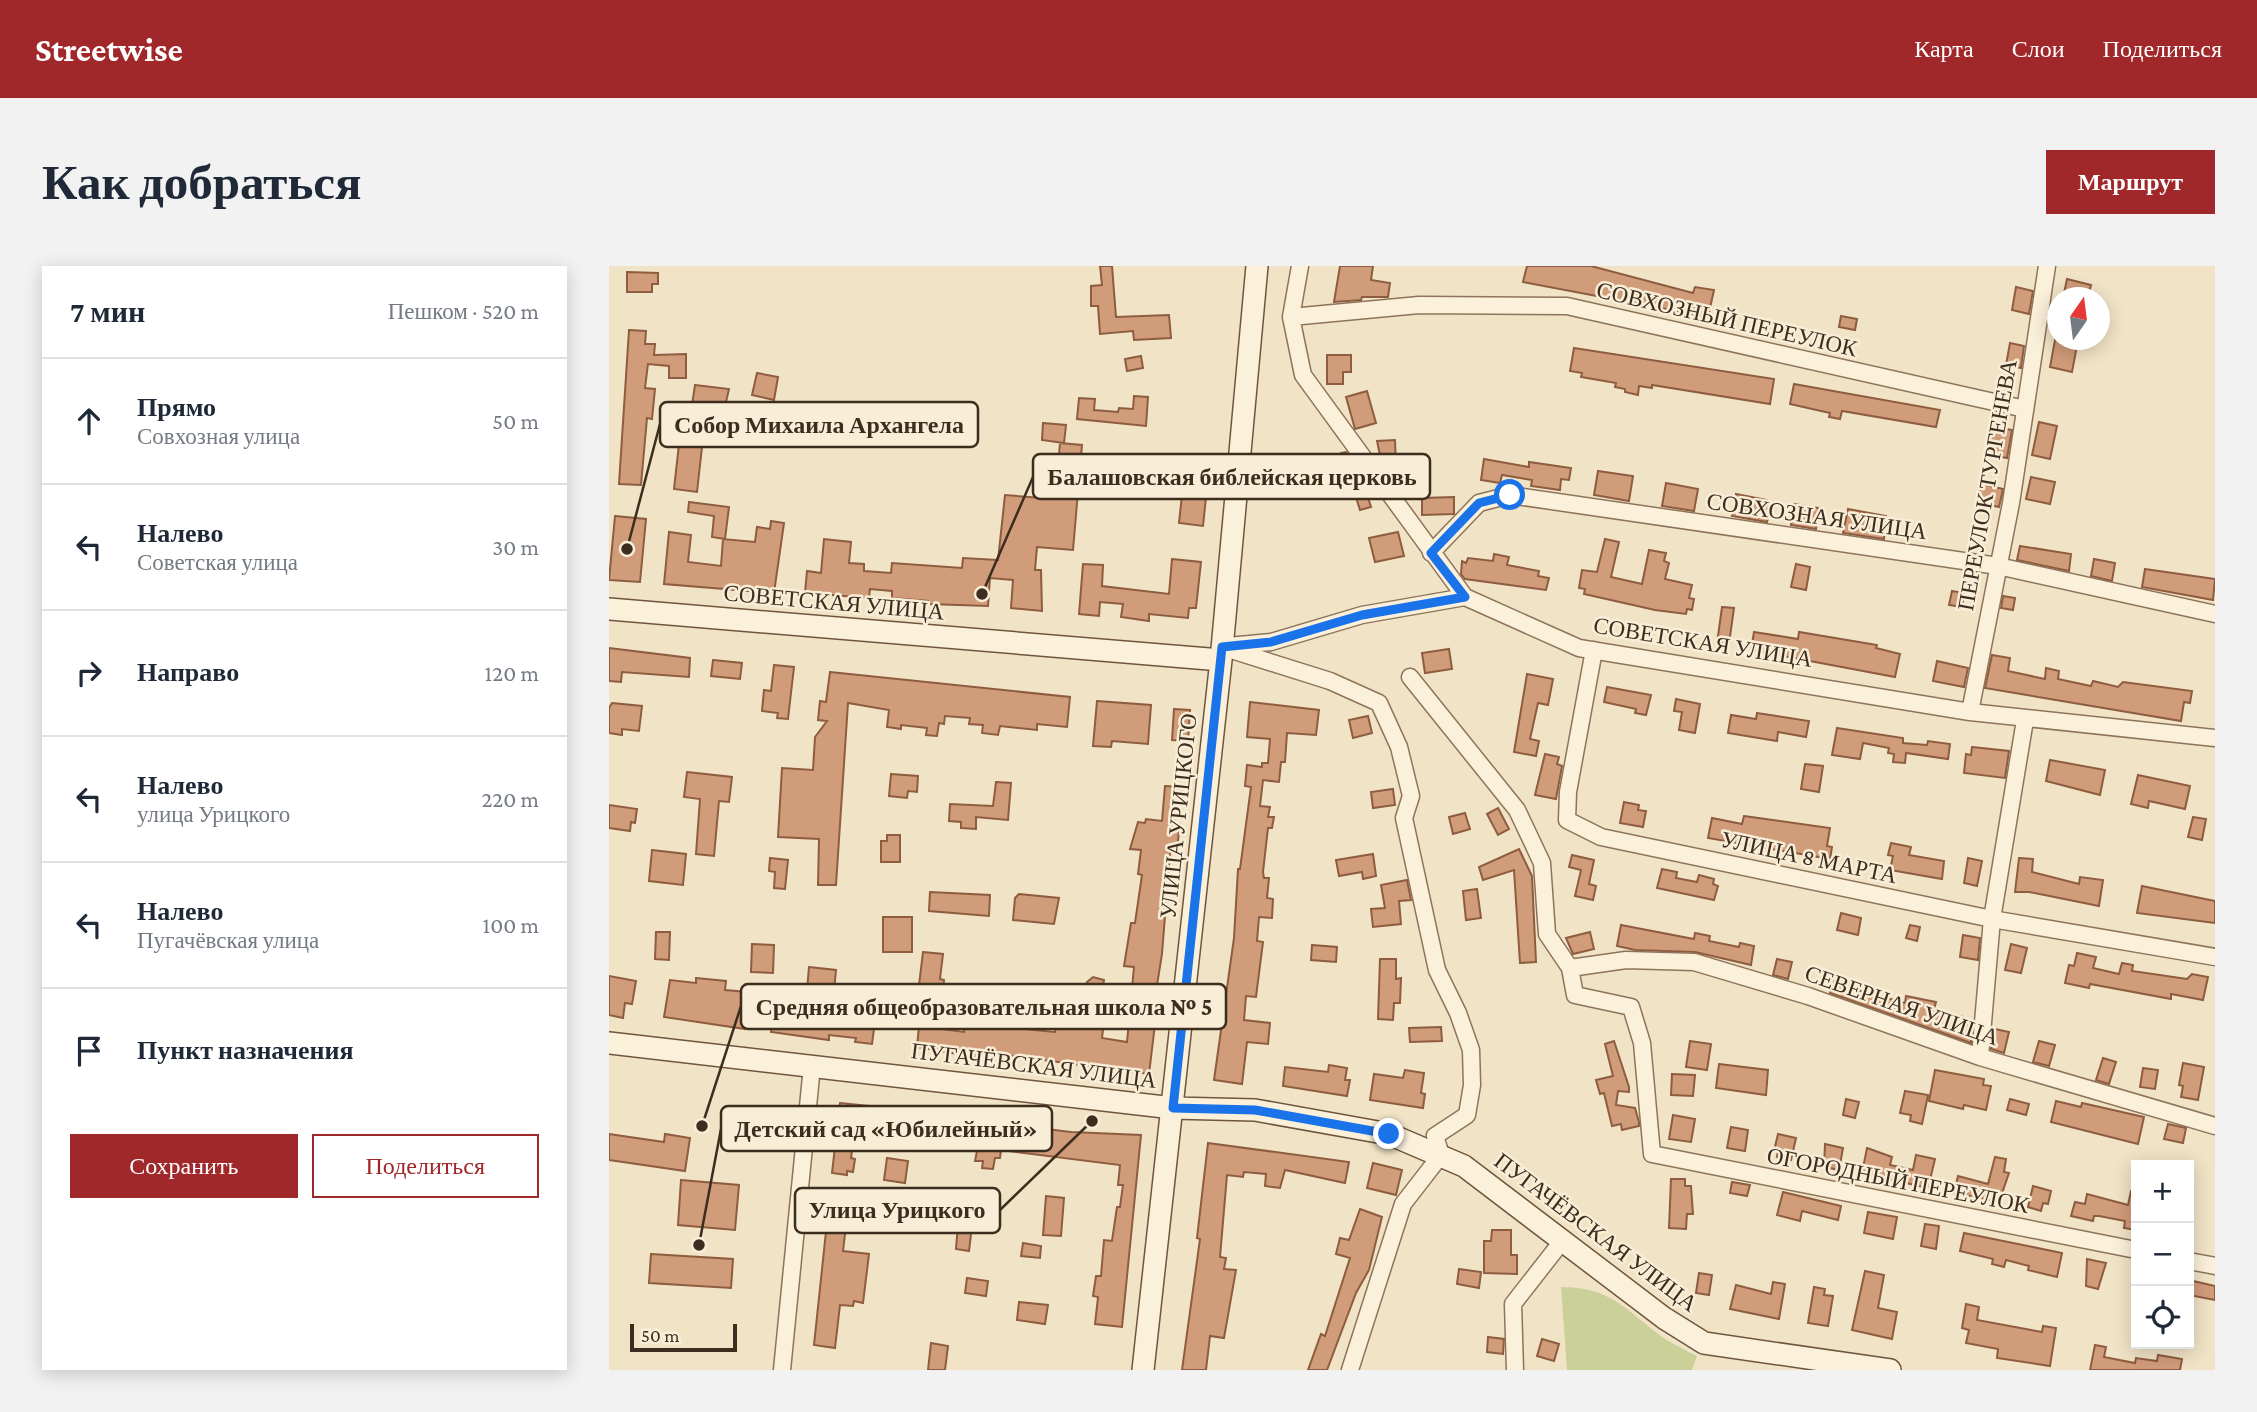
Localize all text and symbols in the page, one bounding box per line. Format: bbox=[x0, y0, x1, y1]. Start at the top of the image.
text: Streetwise bbox=[35, 31, 183, 68]
text: Карта bbox=[1914, 35, 1974, 62]
text: Слои bbox=[2012, 35, 2065, 62]
text: Поделиться bbox=[2103, 35, 2222, 62]
button: Маршрут bbox=[2046, 150, 2215, 214]
text: Как добраться bbox=[42, 155, 362, 210]
street label: СОВХОЗНЫЙ ПЕРЕУЛОК bbox=[1594, 276, 1860, 362]
north arrow bbox=[2047, 287, 2110, 350]
text: 7 мин bbox=[70, 295, 145, 328]
text: Пешком · 520 m bbox=[388, 298, 539, 324]
street label: ПЕРЕУЛОК ТУРГЕНЕВА bbox=[1952, 357, 2022, 613]
text: Прямо bbox=[137, 393, 216, 422]
icon: ahead bbox=[70, 402, 108, 440]
callout: Собор Михаила Архангела bbox=[660, 402, 978, 447]
text: 50 m bbox=[492, 408, 539, 434]
text: Собор Михаила Архангела bbox=[674, 411, 964, 438]
text: Совхозная улица bbox=[137, 423, 300, 449]
callout: Балашовская библейская церковь bbox=[1033, 454, 1430, 499]
text: Балашовская библейская церковь bbox=[1047, 463, 1417, 490]
route start bbox=[1494, 479, 1525, 510]
street label: СОВХОЗНАЯ УЛИЦА bbox=[1705, 488, 1929, 544]
text: Налево bbox=[137, 519, 223, 548]
icon: left bbox=[70, 528, 108, 566]
text: 30 m bbox=[492, 534, 539, 560]
text: Советская улица bbox=[137, 549, 298, 575]
street label: СОВЕТСКАЯ УЛИЦА bbox=[723, 579, 946, 625]
street label: СОВЕТСКАЯ УЛИЦА bbox=[1592, 612, 1815, 672]
icon: right bbox=[70, 654, 108, 692]
text: Направо bbox=[137, 658, 239, 687]
text: 120 m bbox=[485, 660, 539, 686]
street label: УЛИЦА УРИЦКОГО bbox=[1154, 712, 1202, 920]
text: Налево bbox=[137, 771, 223, 800]
icon: left bbox=[70, 780, 108, 818]
text: 220 m bbox=[481, 786, 539, 812]
text: улица Урицкого bbox=[137, 801, 290, 827]
street label: УЛИЦА 8 МАРТА bbox=[1718, 826, 1900, 888]
text: Налево bbox=[137, 897, 223, 926]
icon: left bbox=[70, 906, 108, 944]
text: 100 m bbox=[483, 912, 539, 938]
text: Пугачёвская улица bbox=[137, 927, 319, 953]
street label: СЕВЕРНАЯ УЛИЦА bbox=[1802, 960, 2003, 1051]
callout: Средняя общеобразовательная школа № 5 bbox=[741, 984, 1226, 1029]
text: Средняя общеобразовательная школа № 5 bbox=[756, 993, 1213, 1020]
icon: arrive bbox=[70, 1032, 108, 1070]
text: Пункт назначения bbox=[137, 1036, 354, 1065]
street label: ПУГАЧЁВСКАЯ УЛИЦА bbox=[910, 1037, 1159, 1093]
callout: Детский сад «Юбилейный» bbox=[721, 1106, 1052, 1151]
text: Детский сад «Юбилейный» bbox=[734, 1115, 1038, 1142]
route end bbox=[1373, 1118, 1404, 1149]
button: Сохранить bbox=[70, 1134, 298, 1198]
button: Поделиться bbox=[312, 1134, 539, 1198]
street label: ОГОРОДНЫЙ ПЕРЕУЛОК bbox=[1765, 1142, 2032, 1218]
street label: ПУГАЧЁВСКАЯ УЛИЦА bbox=[1489, 1147, 1703, 1317]
map controls bbox=[2131, 1160, 2194, 1349]
button: + bbox=[2131, 1160, 2194, 1223]
callout: Улица Урицкого bbox=[795, 1188, 1000, 1233]
text: Улица Урицкого bbox=[808, 1196, 986, 1223]
button: − bbox=[2131, 1223, 2194, 1286]
button: locate bbox=[2131, 1286, 2194, 1349]
scale bar bbox=[630, 1321, 737, 1353]
text: 50 m bbox=[641, 1325, 680, 1346]

